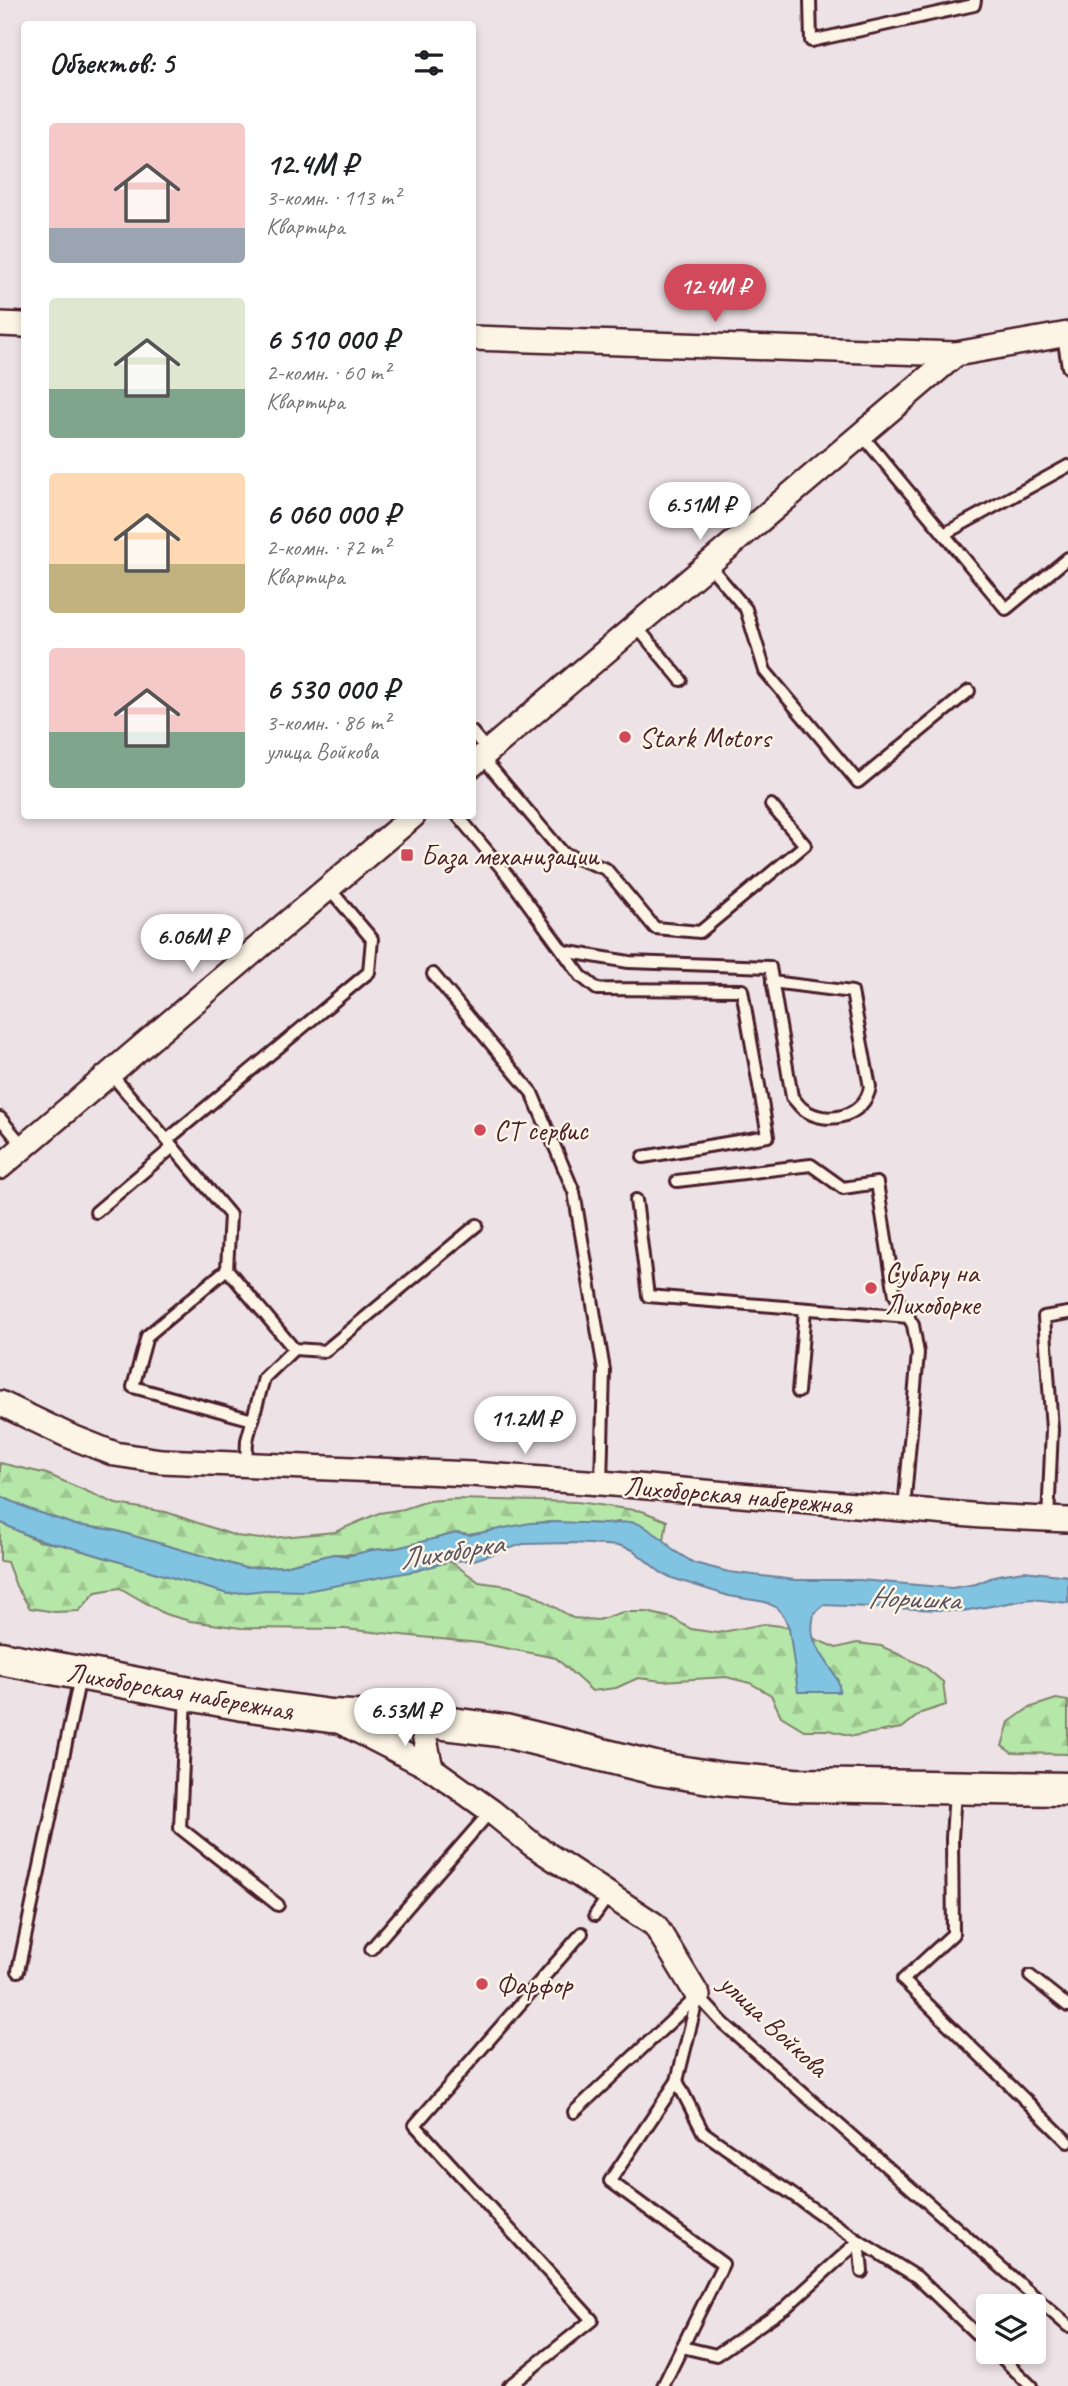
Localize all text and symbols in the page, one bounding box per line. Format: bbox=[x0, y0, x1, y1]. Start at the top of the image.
text: Объектов: 5 bbox=[49, 44, 174, 82]
icon: filters bbox=[410, 44, 448, 82]
text: 12.4M ₽ bbox=[266, 145, 357, 183]
icon: home bbox=[105, 151, 189, 235]
text: 3-комн. · 113 m² bbox=[266, 183, 400, 212]
text: Квартира bbox=[266, 212, 344, 241]
pin: 12.4M ₽ bbox=[650, 264, 780, 324]
text: 12.4M ₽ bbox=[680, 272, 750, 301]
text: 6 510 000 ₽ bbox=[266, 320, 398, 358]
icon: home bbox=[105, 326, 189, 410]
text: 2-комн. · 60 m² bbox=[266, 358, 390, 387]
text: Квартира bbox=[266, 387, 344, 416]
pin: 6.51M ₽ bbox=[635, 482, 765, 542]
text: 6.51M ₽ bbox=[665, 490, 735, 519]
text: 6 060 000 ₽ bbox=[266, 495, 399, 533]
icon: home bbox=[105, 501, 189, 585]
text: 2-комн. · 72 m² bbox=[266, 533, 390, 562]
text: Квартира bbox=[266, 562, 344, 591]
text: 6 530 000 ₽ bbox=[266, 670, 398, 708]
icon: home bbox=[105, 676, 189, 760]
text: 3-комн. · 86 m² bbox=[266, 708, 390, 737]
place label: Stark Motors bbox=[639, 720, 773, 755]
marker: Stark Motors bbox=[617, 729, 633, 745]
text: улица Войкова bbox=[266, 737, 378, 766]
place label: База механизации bbox=[421, 838, 600, 874]
marker: База механизации bbox=[399, 847, 415, 863]
pin: 6.06M ₽ bbox=[127, 914, 257, 974]
text: 6.06M ₽ bbox=[157, 922, 227, 951]
place label: СТ сервис bbox=[494, 1113, 590, 1148]
marker: СТ сервис bbox=[472, 1122, 488, 1138]
place label: Субару на Лихоборке bbox=[885, 1255, 981, 1322]
marker: Субару на Лихоборке bbox=[863, 1280, 879, 1296]
pin: 11.2M ₽ bbox=[460, 1396, 590, 1456]
text: 11.2M ₽ bbox=[490, 1404, 560, 1433]
street label: Лихоборская набережная bbox=[622, 1468, 855, 1522]
water label: Лихоборка bbox=[396, 1524, 509, 1578]
water label: Норишка bbox=[868, 1577, 964, 1619]
street label: Лихоборская набережная bbox=[64, 1654, 297, 1728]
pin: 6.53M ₽ bbox=[340, 1688, 470, 1748]
text: 6.53M ₽ bbox=[370, 1696, 440, 1725]
street label: улица Войкова bbox=[711, 1964, 837, 2085]
place label: Фарфор bbox=[496, 1967, 574, 2002]
marker: Фарфор bbox=[474, 1976, 490, 1992]
map controls bbox=[976, 2294, 1046, 2364]
button: layers bbox=[976, 2294, 1046, 2364]

